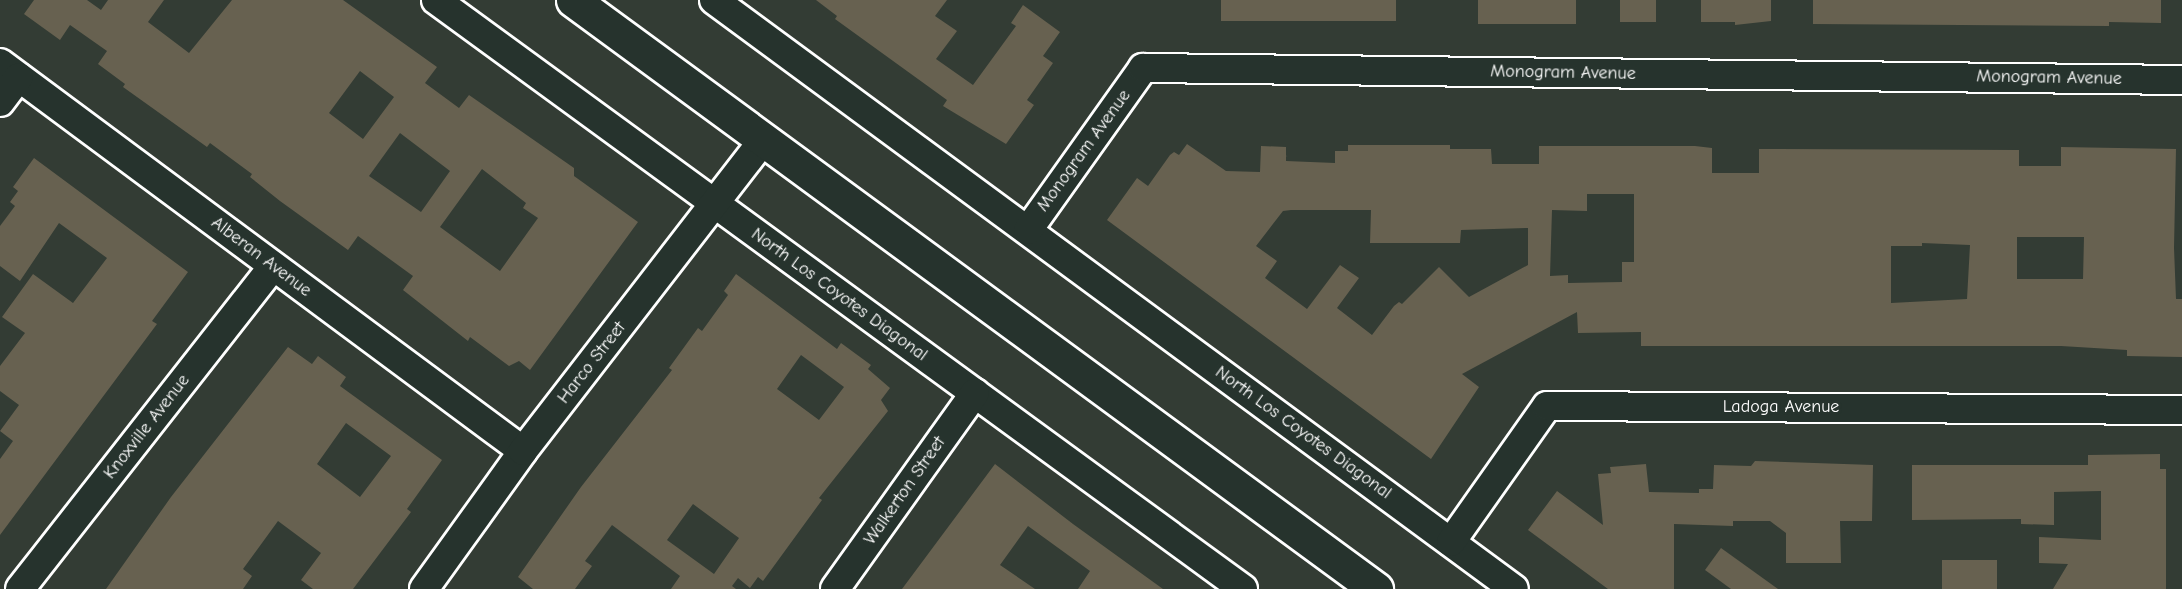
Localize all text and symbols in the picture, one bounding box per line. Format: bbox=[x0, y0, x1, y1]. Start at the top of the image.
street label: Monogram Avenue bbox=[1490, 61, 1636, 85]
street label: Monogram Avenue bbox=[1976, 66, 2122, 90]
street label: Monogram Avenue bbox=[1033, 86, 1135, 216]
street label: Alberan Avenue bbox=[207, 212, 315, 302]
street label: North Los Coyotes Diagonal bbox=[747, 224, 931, 366]
street label: Harco Street bbox=[553, 318, 631, 408]
street label: North Los Coyotes Diagonal bbox=[1211, 362, 1395, 504]
street label: Knoxville Avenue bbox=[99, 370, 195, 484]
street label: Ladoga Avenue bbox=[1723, 396, 1839, 418]
street label: Walkerton Street bbox=[860, 433, 950, 549]

